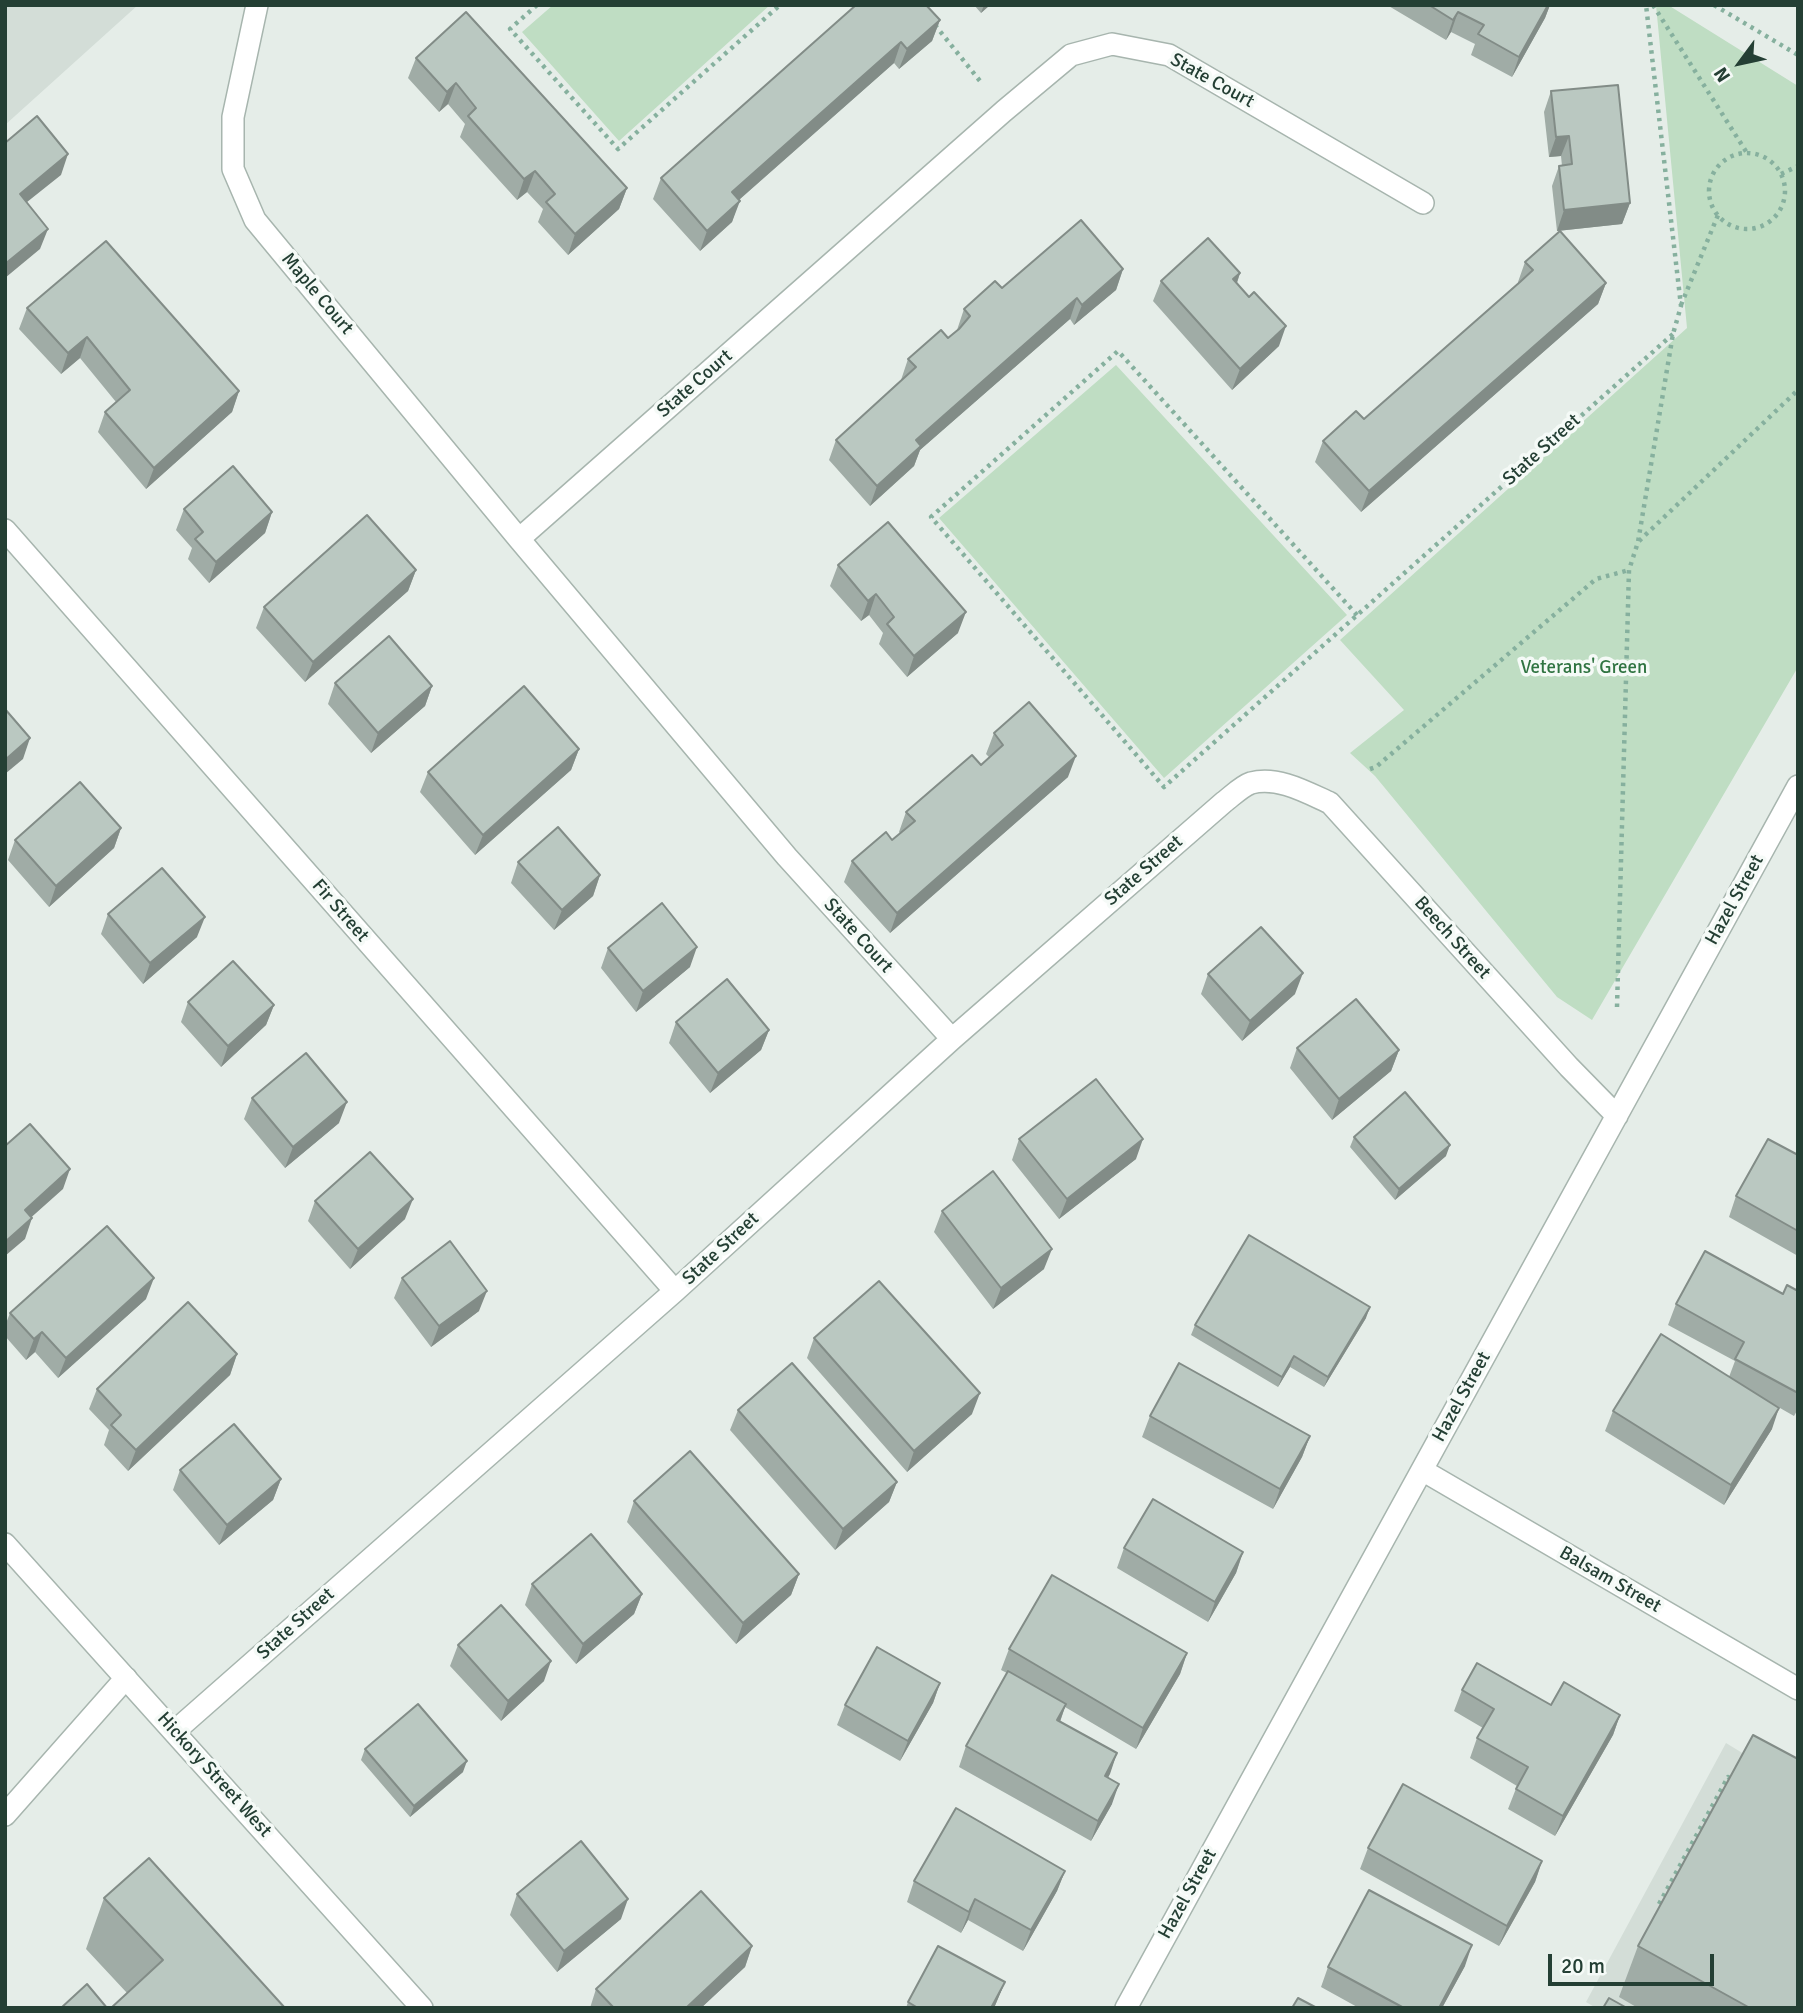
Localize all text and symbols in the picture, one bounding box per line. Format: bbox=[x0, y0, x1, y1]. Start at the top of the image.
north arrow bbox=[1705, 28, 1775, 98]
street label: State Court bbox=[1166, 49, 1258, 113]
text: N bbox=[1709, 62, 1736, 87]
street label: Maple Court bbox=[276, 248, 358, 340]
street label: State Court bbox=[653, 345, 737, 423]
street label: State Street bbox=[1499, 409, 1585, 491]
park label: Veterans' Green bbox=[1521, 657, 1647, 679]
street label: State Street bbox=[1100, 831, 1188, 911]
street label: Hazel Street bbox=[1701, 851, 1769, 949]
street label: Fir Street bbox=[307, 875, 373, 947]
street label: Beech Street bbox=[1409, 892, 1495, 984]
street label: State Court bbox=[819, 894, 897, 978]
street label: State Street bbox=[678, 1208, 764, 1290]
street label: Hazel Street bbox=[1428, 1348, 1496, 1446]
street label: Balsam Street bbox=[1555, 1542, 1665, 1618]
street label: State Street bbox=[253, 1583, 339, 1665]
street label: Hickory Street West bbox=[152, 1708, 276, 1842]
street label: Hazel Street bbox=[1154, 1845, 1222, 1943]
scale bar bbox=[1551, 1940, 1717, 1984]
text: 20 m bbox=[1561, 1953, 1605, 1979]

